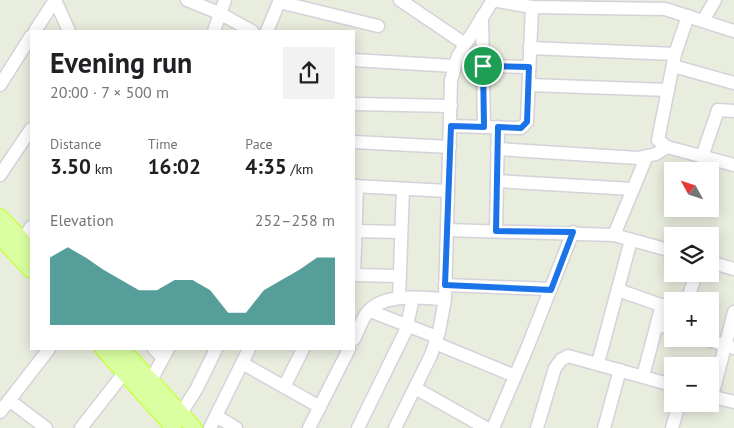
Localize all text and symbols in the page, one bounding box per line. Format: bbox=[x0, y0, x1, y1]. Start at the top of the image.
text: Evening run bbox=[50, 44, 192, 81]
pin bbox=[462, 45, 504, 87]
button: share bbox=[283, 47, 335, 99]
icon: arrive bbox=[469, 52, 497, 80]
text: 20:00 · 7 × 500 m bbox=[50, 82, 169, 102]
text: Distance bbox=[50, 135, 101, 153]
text: Time bbox=[148, 135, 178, 153]
text: Pace bbox=[245, 135, 273, 153]
text: 3.50 bbox=[50, 153, 91, 180]
text: 16:02 bbox=[148, 153, 201, 180]
text: 4:35 bbox=[245, 153, 287, 180]
text: km bbox=[91, 160, 113, 178]
text: /km bbox=[287, 160, 313, 178]
north arrow bbox=[664, 162, 719, 218]
map controls bbox=[664, 162, 719, 412]
text: Elevation bbox=[50, 210, 114, 230]
text: 252–258 m bbox=[255, 210, 335, 230]
button: layers bbox=[664, 227, 719, 282]
button: + bbox=[664, 292, 719, 347]
button: − bbox=[664, 357, 719, 412]

